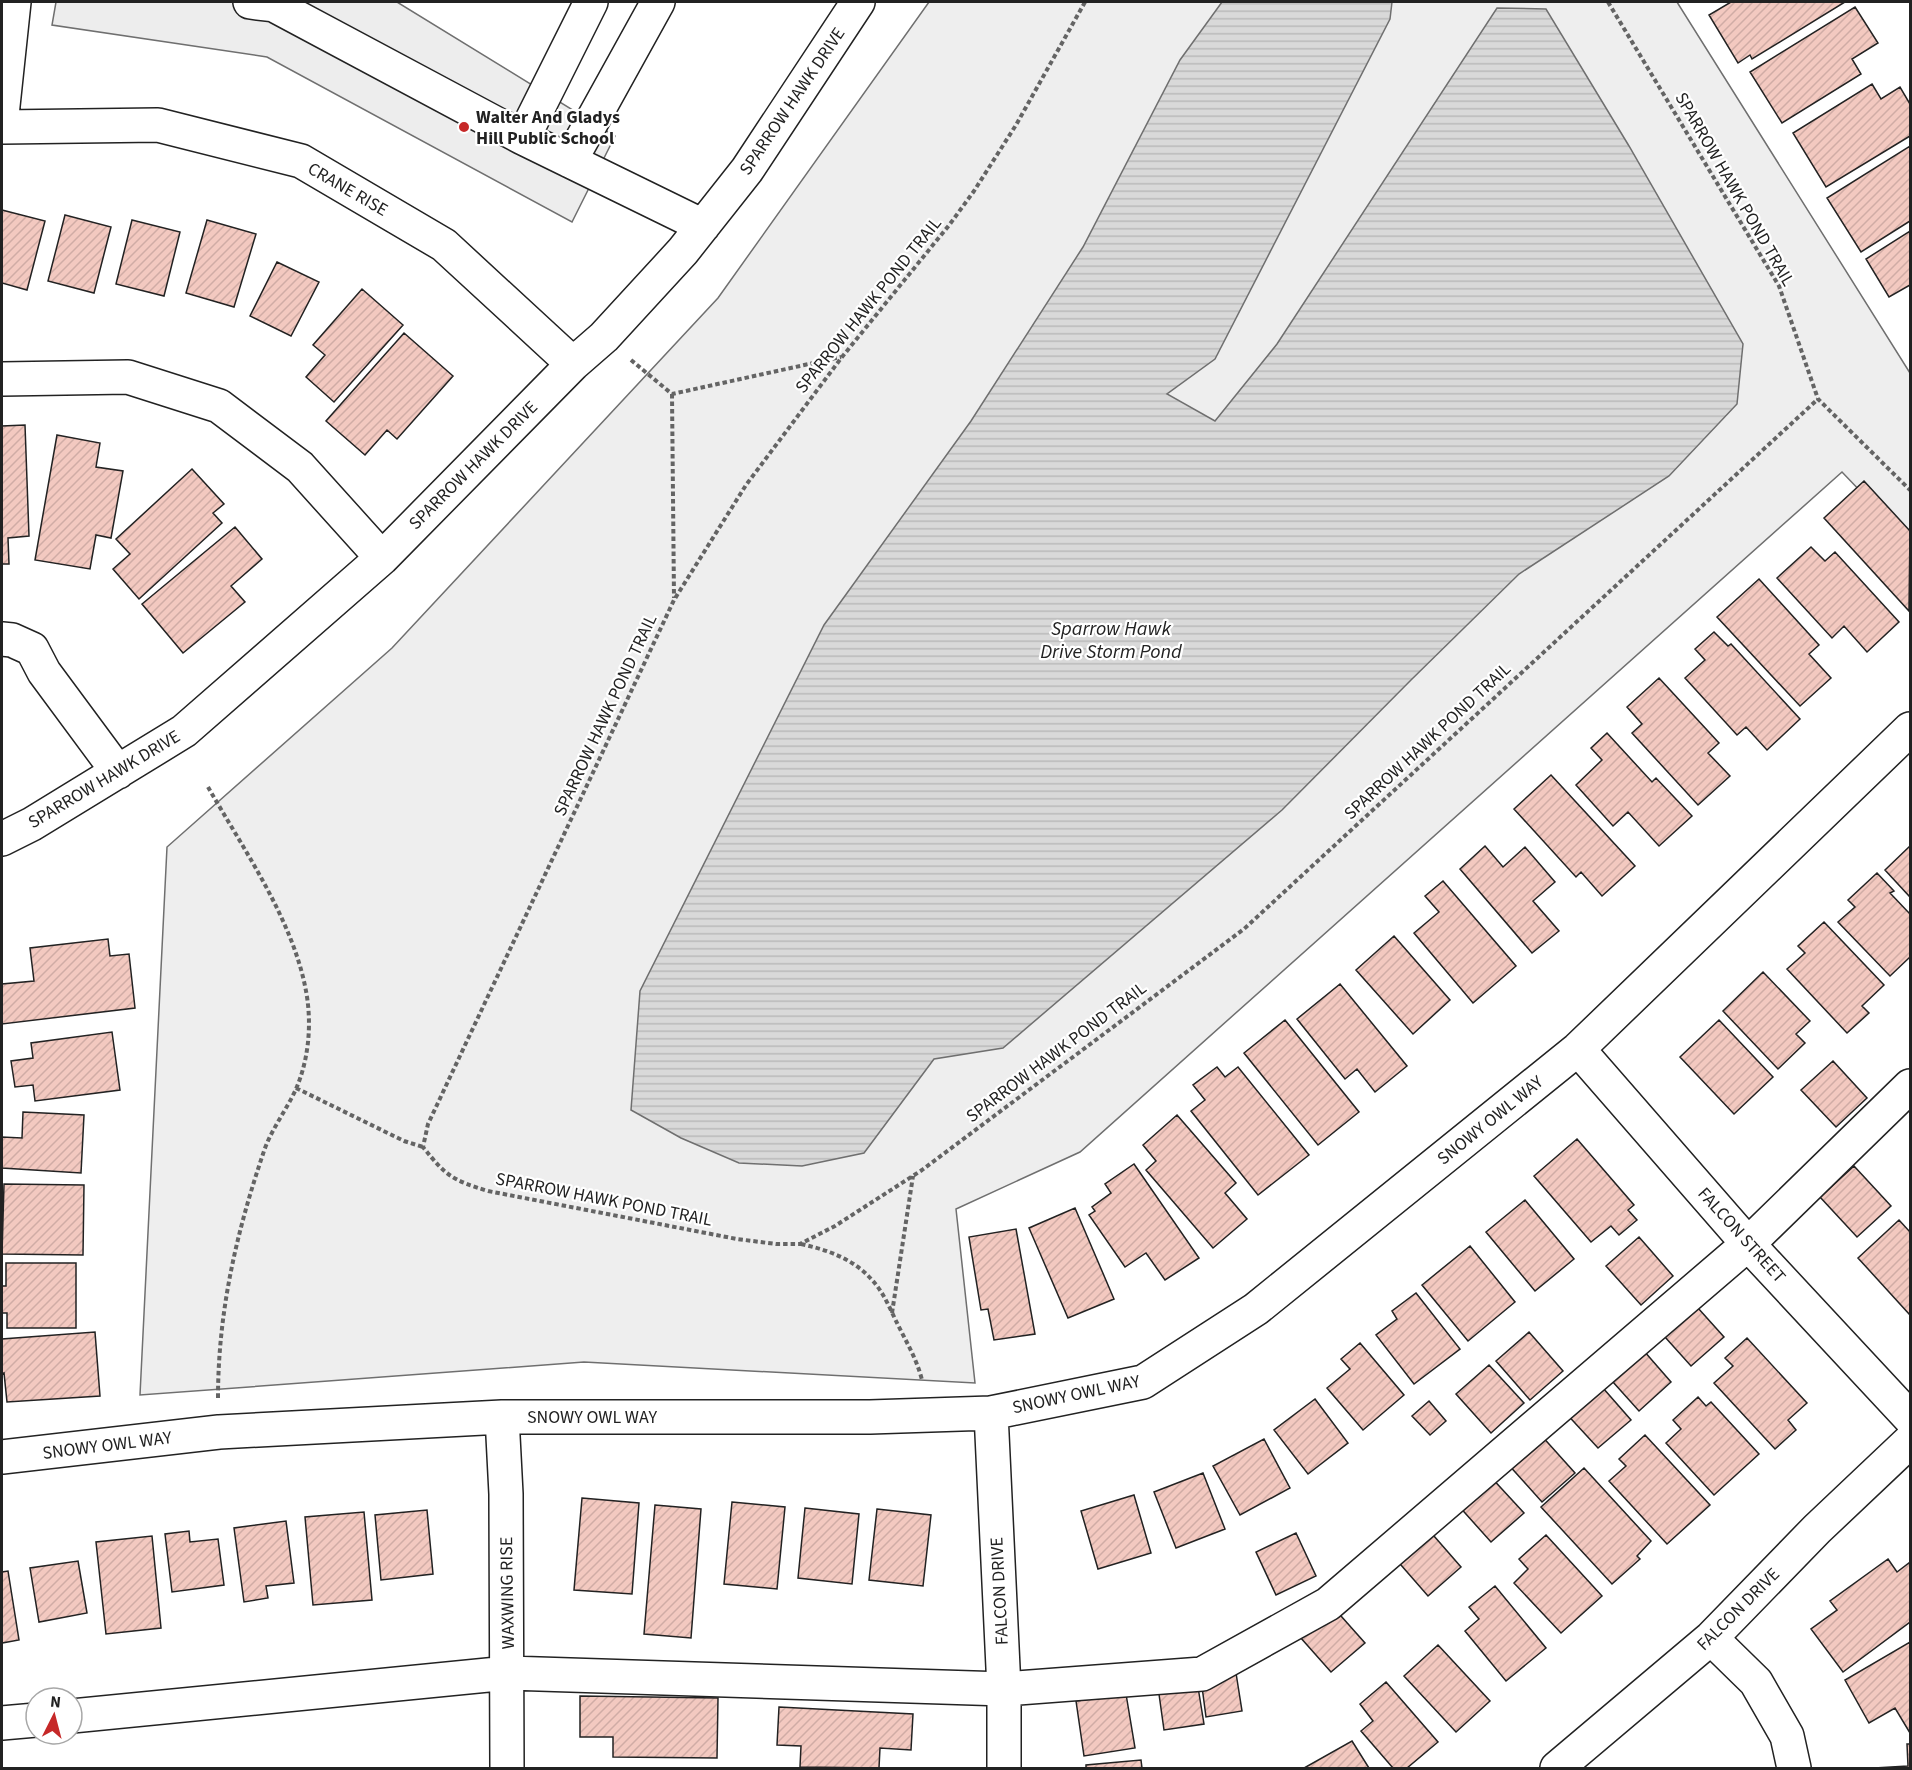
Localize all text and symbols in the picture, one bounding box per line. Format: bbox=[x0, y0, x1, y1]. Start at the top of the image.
street label: SPARROW HAWK DRIVE bbox=[734, 22, 851, 180]
street label: SPARROW HAWK POND TRAIL bbox=[1669, 88, 1801, 291]
place label: Walter And Gladys Hill Public School bbox=[476, 105, 620, 151]
marker: Walter And Gladys Hill Public School bbox=[457, 120, 471, 134]
street label: CRANE RISE bbox=[303, 156, 393, 223]
street label: SPARROW HAWK POND TRAIL bbox=[789, 212, 947, 399]
street label: SPARROW HAWK DRIVE bbox=[403, 395, 543, 535]
street label: SPARROW HAWK POND TRAIL bbox=[548, 610, 663, 820]
water label: Sparrow Hawk Drive Storm Pond bbox=[1040, 615, 1183, 666]
street label: SPARROW HAWK POND TRAIL bbox=[1338, 657, 1517, 826]
street label: SPARROW HAWK DRIVE bbox=[24, 724, 185, 835]
street label: SPARROW HAWK POND TRAIL bbox=[961, 976, 1152, 1129]
street label: SNOWY OWL WAY bbox=[1432, 1070, 1549, 1171]
street label: SPARROW HAWK POND TRAIL bbox=[494, 1166, 715, 1233]
street label: FALCON STREET bbox=[1692, 1182, 1792, 1289]
street label: SNOWY OWL WAY bbox=[1010, 1369, 1143, 1420]
street label: SNOWY OWL WAY bbox=[527, 1405, 657, 1430]
street label: SNOWY OWL WAY bbox=[41, 1425, 174, 1466]
street label: FALCON DRIVE bbox=[984, 1536, 1015, 1646]
street label: WAXWING RISE bbox=[494, 1537, 521, 1649]
street label: FALCON DRIVE bbox=[1691, 1562, 1785, 1656]
north arrow bbox=[24, 1686, 84, 1746]
text: N bbox=[49, 1691, 62, 1714]

